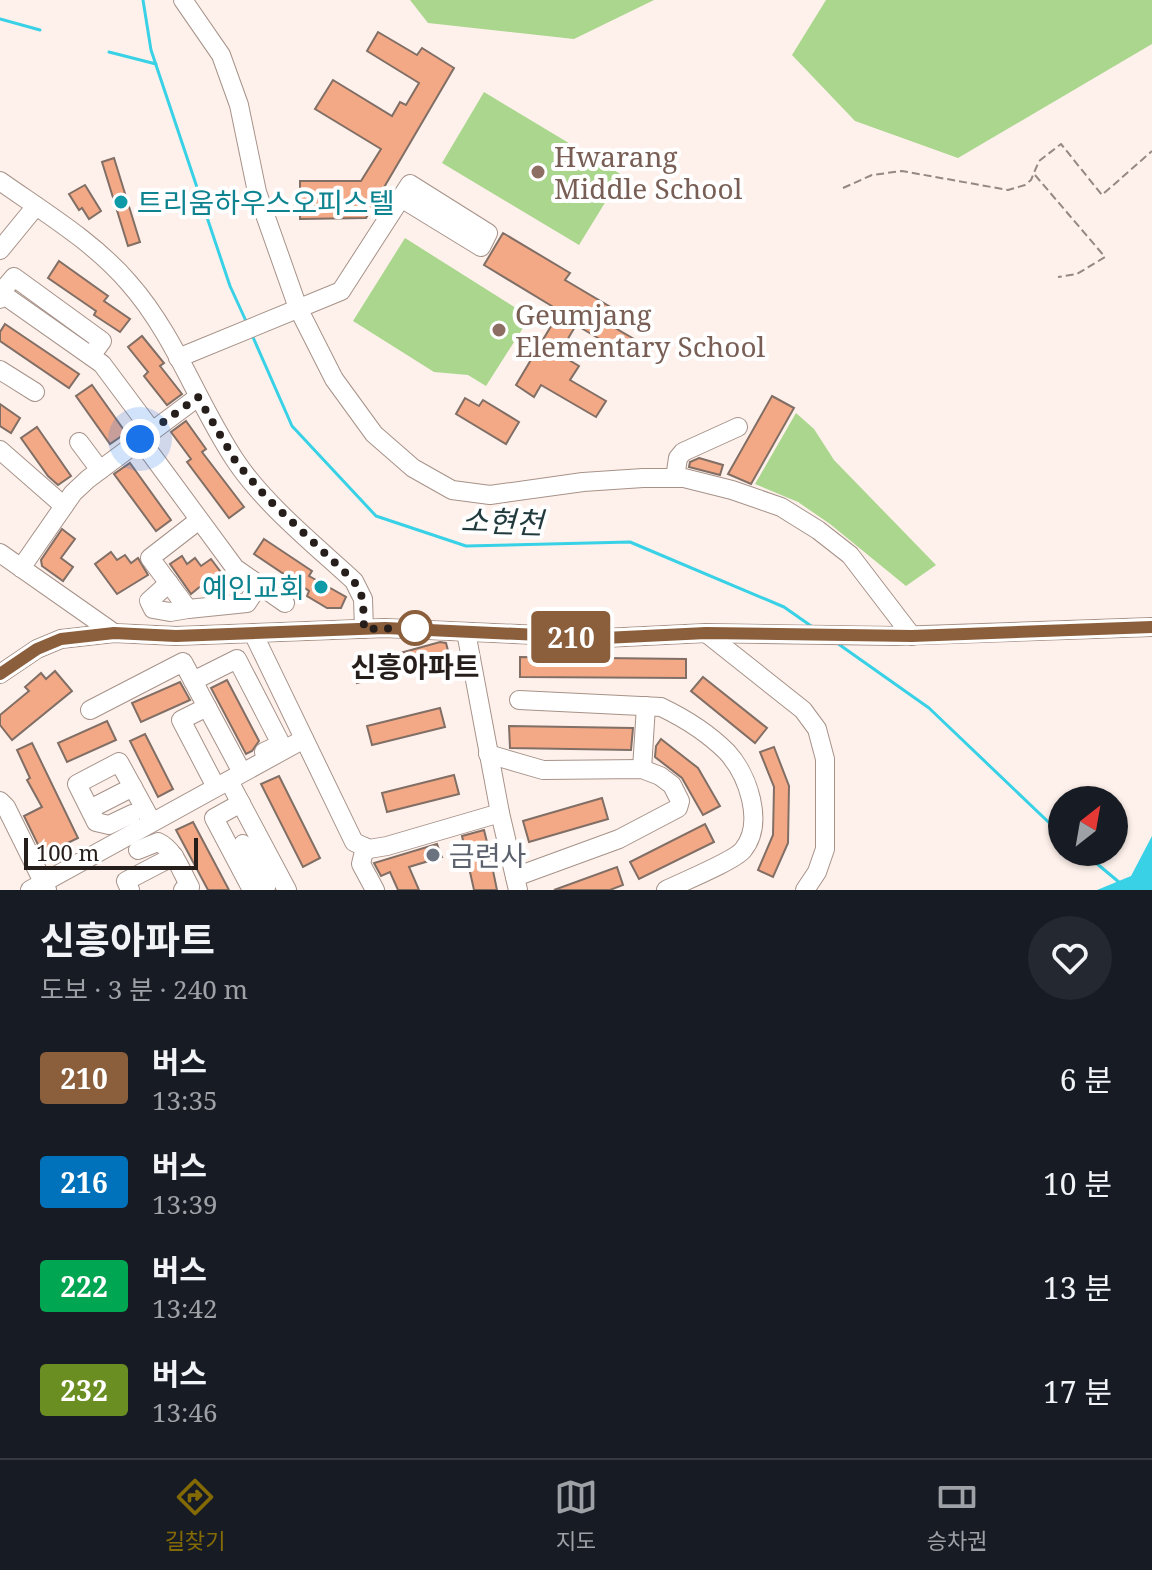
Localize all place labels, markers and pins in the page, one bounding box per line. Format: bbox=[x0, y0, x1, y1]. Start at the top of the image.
place label: Hwarang Middle School bbox=[554, 137, 743, 207]
marker: Hwarang Middle School bbox=[529, 163, 547, 181]
place label: 트리움하우스오피스텔 bbox=[137, 183, 395, 221]
marker: 트리움하우스오피스텔 bbox=[112, 193, 130, 211]
place label: Geumjang Elementary School bbox=[515, 295, 766, 365]
marker: Geumjang Elementary School bbox=[490, 321, 508, 339]
place label: 예인교회 bbox=[202, 568, 305, 606]
marker: 예인교회 bbox=[312, 578, 330, 596]
marker: 신흥아파트 bbox=[398, 611, 432, 645]
place label: 신흥아파트 bbox=[351, 647, 479, 685]
place label: 금련사 bbox=[449, 836, 526, 874]
marker: 금련사 bbox=[424, 846, 442, 864]

